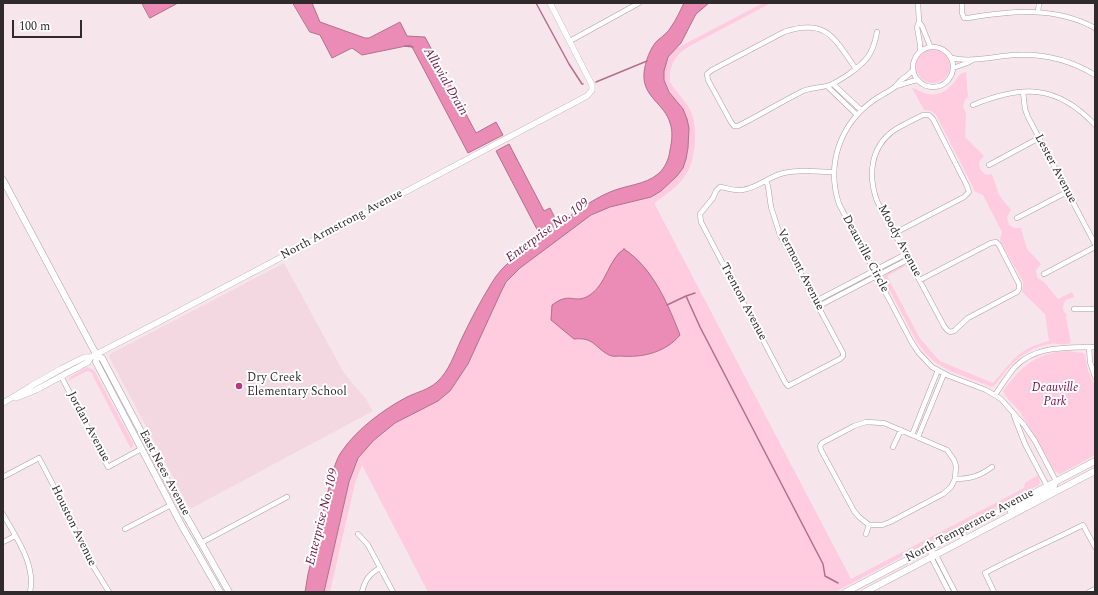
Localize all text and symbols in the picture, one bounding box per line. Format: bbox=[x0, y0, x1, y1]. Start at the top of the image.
scale bar bbox=[14, 12, 84, 38]
text: 100 m bbox=[19, 17, 50, 36]
water label: Alluvial Drain bbox=[419, 45, 471, 119]
street label: Lester Avenue bbox=[1031, 132, 1079, 206]
street label: North Armstrong Avenue bbox=[279, 187, 405, 263]
water label: Enterprise No. 109 bbox=[503, 196, 593, 266]
street label: Moody Avenue bbox=[874, 202, 924, 280]
street label: Deauville Circle bbox=[839, 213, 891, 295]
street label: Vermont Avenue bbox=[773, 227, 827, 313]
street label: Trenton Avenue bbox=[717, 261, 769, 343]
place label: Dry Creek Elementary School bbox=[247, 372, 347, 400]
marker: Dry Creek Elementary School bbox=[234, 381, 244, 391]
park label: Deauville Park bbox=[1032, 382, 1078, 410]
street label: Jordan Avenue bbox=[63, 389, 113, 465]
street label: East Nees Avenue bbox=[135, 428, 193, 518]
water label: Enterprise No. 109 bbox=[303, 467, 343, 567]
street label: Houston Avenue bbox=[47, 483, 99, 569]
street label: North Temperance Avenue bbox=[903, 486, 1037, 566]

